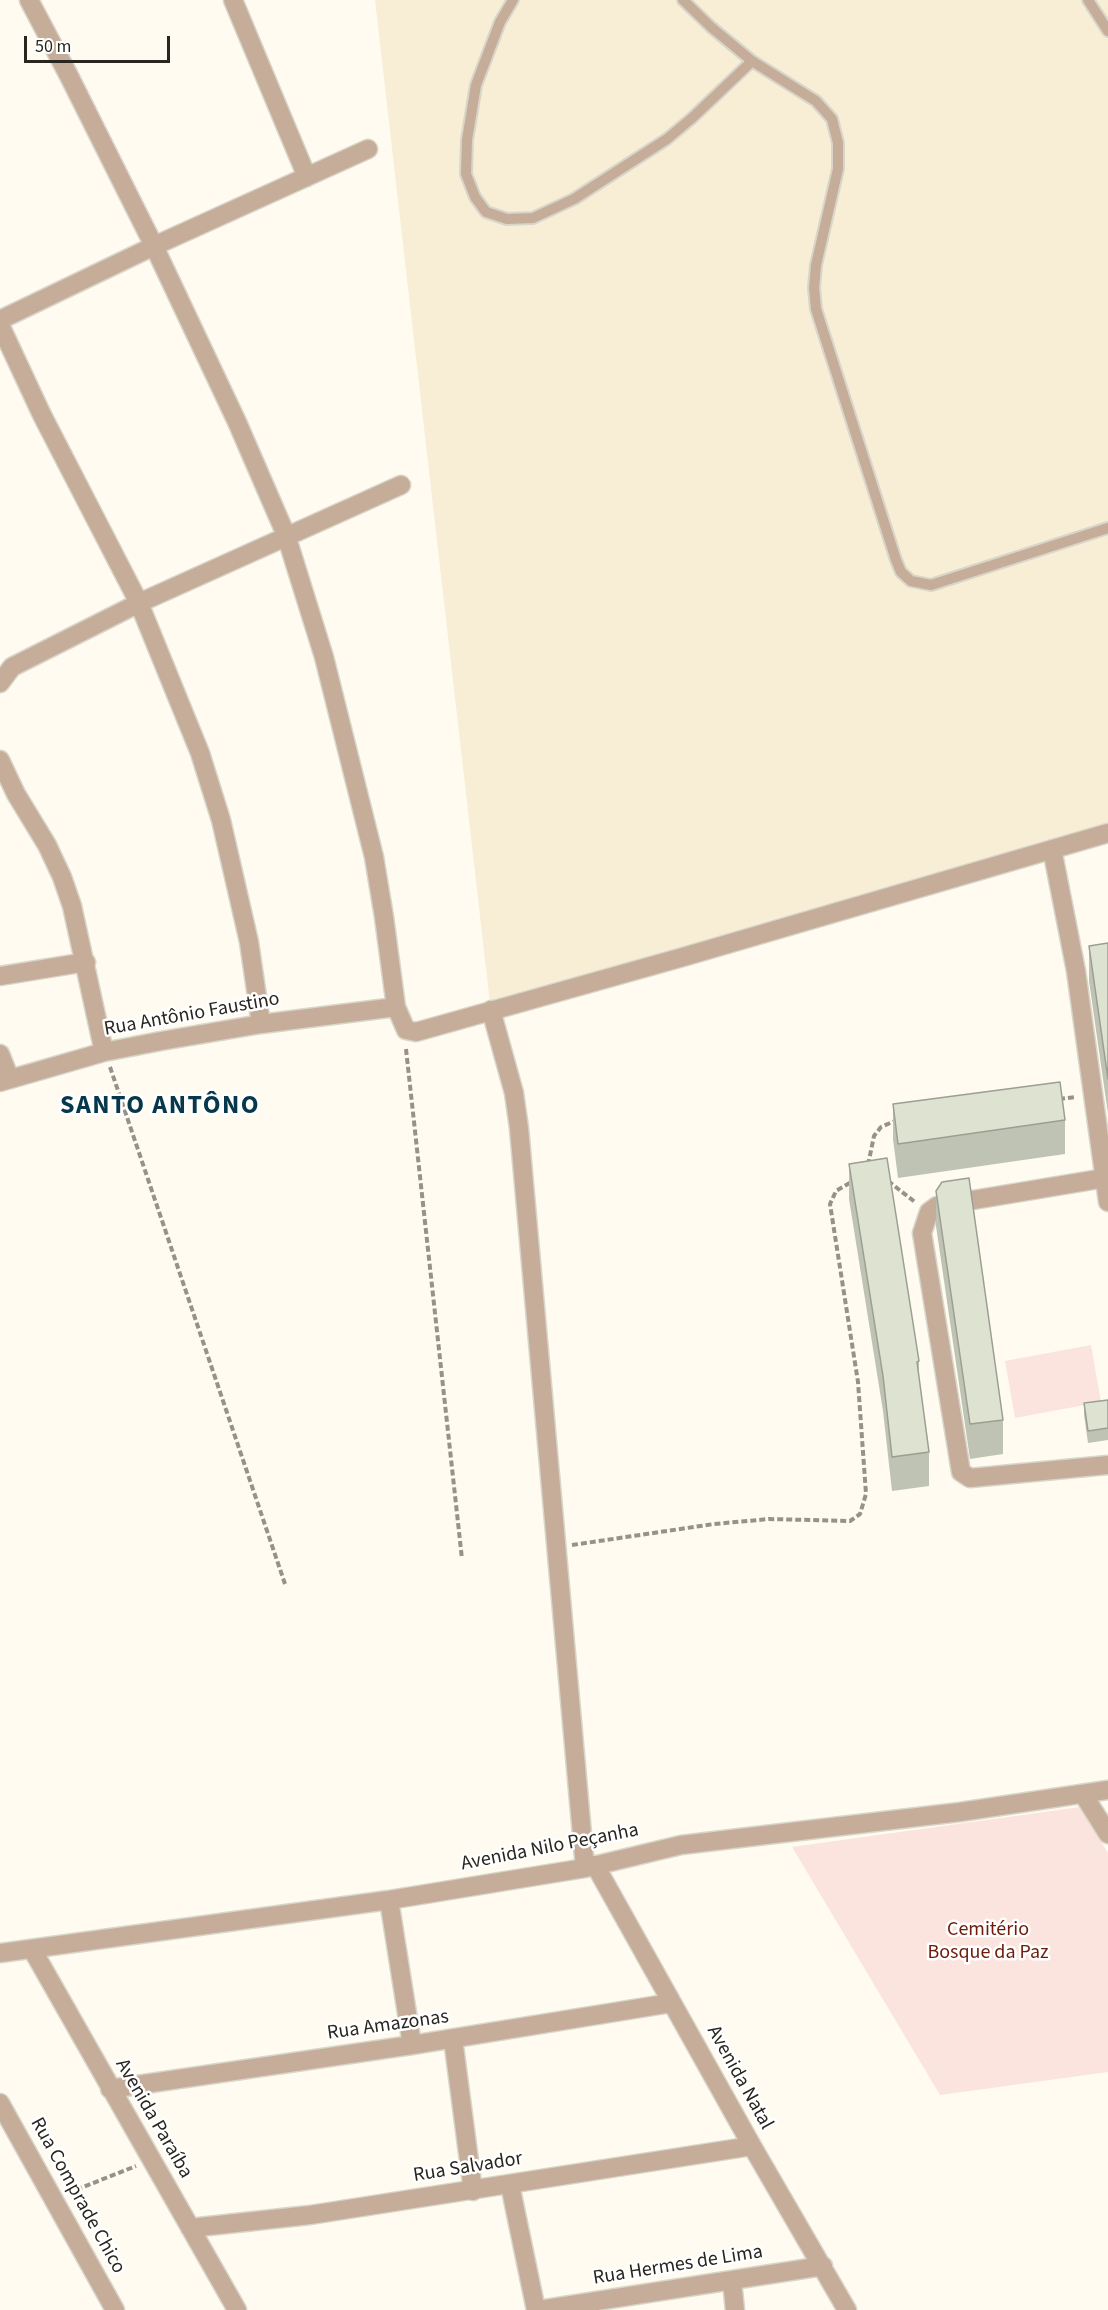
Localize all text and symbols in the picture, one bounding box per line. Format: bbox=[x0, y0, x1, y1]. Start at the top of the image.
scale bar bbox=[27, 24, 172, 62]
text: 50 m bbox=[35, 34, 71, 59]
street label: Rua Antônio Faustino bbox=[102, 988, 282, 1042]
district label: SANTO ANTÔNO bbox=[60, 1091, 260, 1123]
street label: Avenida Nilo Peçanha bbox=[459, 1819, 641, 1877]
park label: Cemitério Bosque da Paz bbox=[927, 1919, 1049, 1966]
street label: Rua Amazonas bbox=[326, 2006, 450, 2046]
street label: Avenida Natal bbox=[701, 2022, 777, 2134]
street label: Avenida Paraíba bbox=[109, 2055, 197, 2183]
street label: Rua Comprade Chico bbox=[24, 2114, 130, 2278]
street label: Rua Salvador bbox=[412, 2148, 524, 2188]
street label: Rua Hermes de Lima bbox=[591, 2241, 765, 2291]

